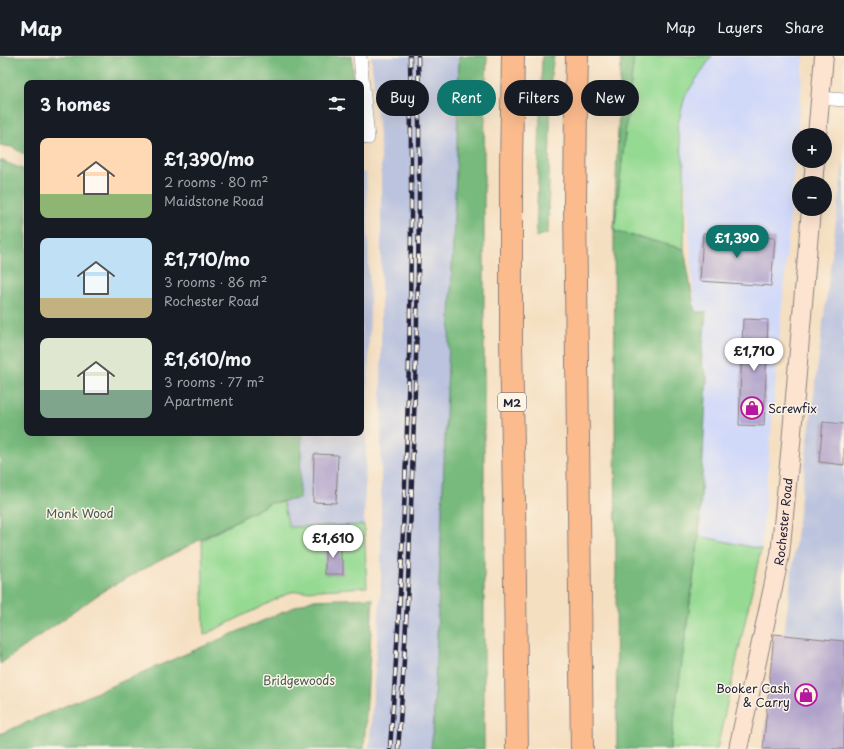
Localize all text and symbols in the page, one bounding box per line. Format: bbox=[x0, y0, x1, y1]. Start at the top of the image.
text: Map bbox=[20, 14, 62, 42]
text: Map bbox=[666, 17, 696, 38]
text: Layers bbox=[718, 17, 763, 38]
text: Share bbox=[785, 17, 824, 38]
chip: Buy bbox=[376, 80, 429, 116]
chip: Rent bbox=[437, 80, 496, 116]
chip: Filters bbox=[504, 80, 573, 116]
chip: New bbox=[581, 80, 639, 116]
text: 3 homes bbox=[40, 91, 110, 117]
icon: filters bbox=[326, 93, 348, 115]
map controls bbox=[792, 128, 832, 216]
button: + bbox=[792, 128, 832, 168]
text: £1,390/mo bbox=[164, 146, 254, 172]
icon: home bbox=[72, 154, 120, 202]
text: 2 rooms · 80 m² bbox=[164, 172, 269, 191]
button: − bbox=[792, 176, 832, 216]
text: Maidstone Road bbox=[164, 191, 264, 210]
pin: £1,390 bbox=[704, 225, 770, 259]
text: £1,390 bbox=[715, 228, 759, 247]
text: £1,710/mo bbox=[164, 246, 250, 272]
icon: home bbox=[72, 254, 120, 302]
text: 3 rooms · 86 m² bbox=[164, 272, 267, 291]
text: Rochester Road bbox=[164, 291, 259, 310]
pin: £1,710 bbox=[721, 338, 787, 372]
text: £1,710 bbox=[733, 341, 775, 360]
text: £1,610/mo bbox=[164, 346, 251, 372]
icon: home bbox=[72, 354, 120, 402]
text: 3 rooms · 77 m² bbox=[164, 372, 265, 391]
text: Apartment bbox=[164, 391, 233, 410]
road number: M2 bbox=[498, 393, 526, 411]
shop icon: Screwfix bbox=[739, 395, 765, 421]
place label: Screwfix bbox=[768, 399, 817, 417]
street label: Rochester Road bbox=[769, 477, 797, 567]
park label: Monk Wood bbox=[46, 504, 114, 522]
pin: £1,610 bbox=[300, 525, 366, 559]
text: £1,610 bbox=[312, 528, 354, 547]
park label: Bridgewoods bbox=[263, 671, 335, 689]
place label: Booker Cash & Carry bbox=[716, 679, 790, 711]
shop icon: Booker Cash & Carry bbox=[793, 682, 819, 708]

